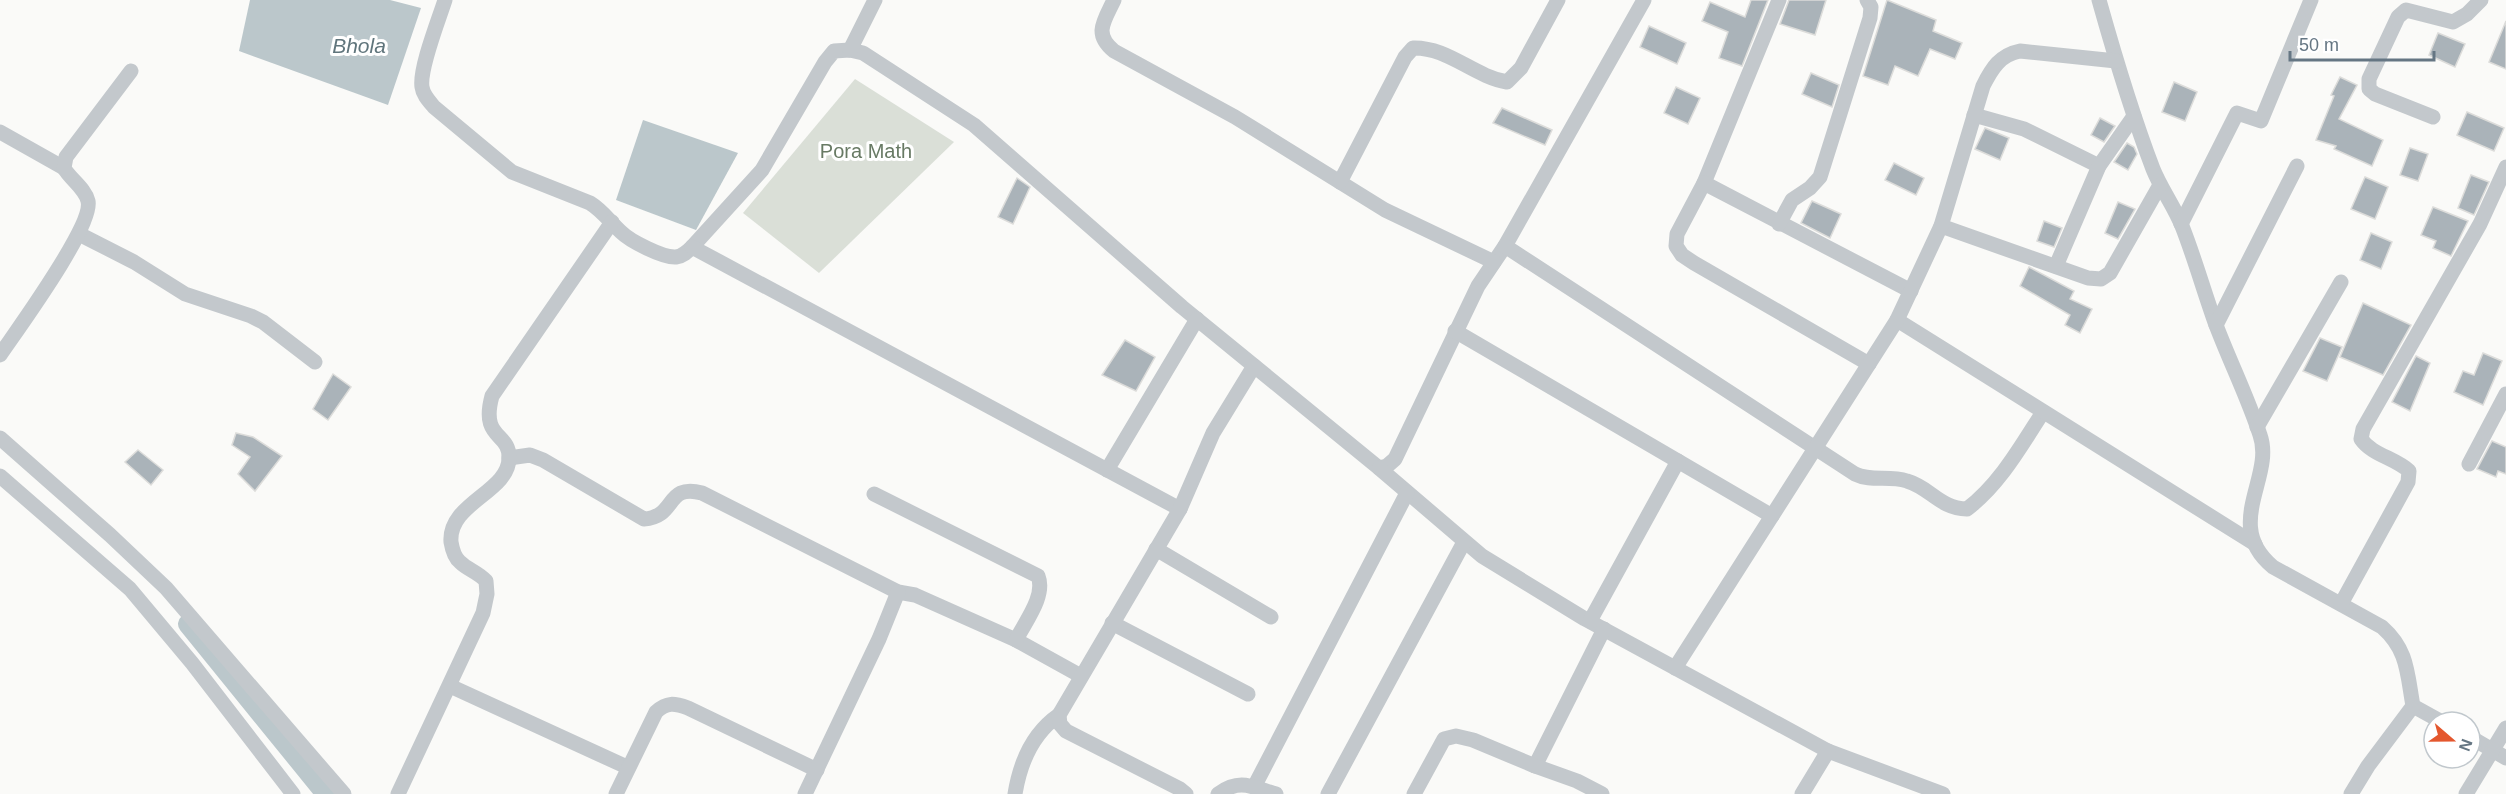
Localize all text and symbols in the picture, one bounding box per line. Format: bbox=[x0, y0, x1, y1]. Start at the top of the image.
scale bar bbox=[2290, 24, 2434, 62]
water label: Bhola bbox=[332, 34, 386, 57]
text: 50 m bbox=[2299, 35, 2339, 55]
park label: Pora Math bbox=[820, 140, 912, 162]
north arrow bbox=[2422, 710, 2482, 770]
text: N bbox=[2456, 737, 2476, 753]

